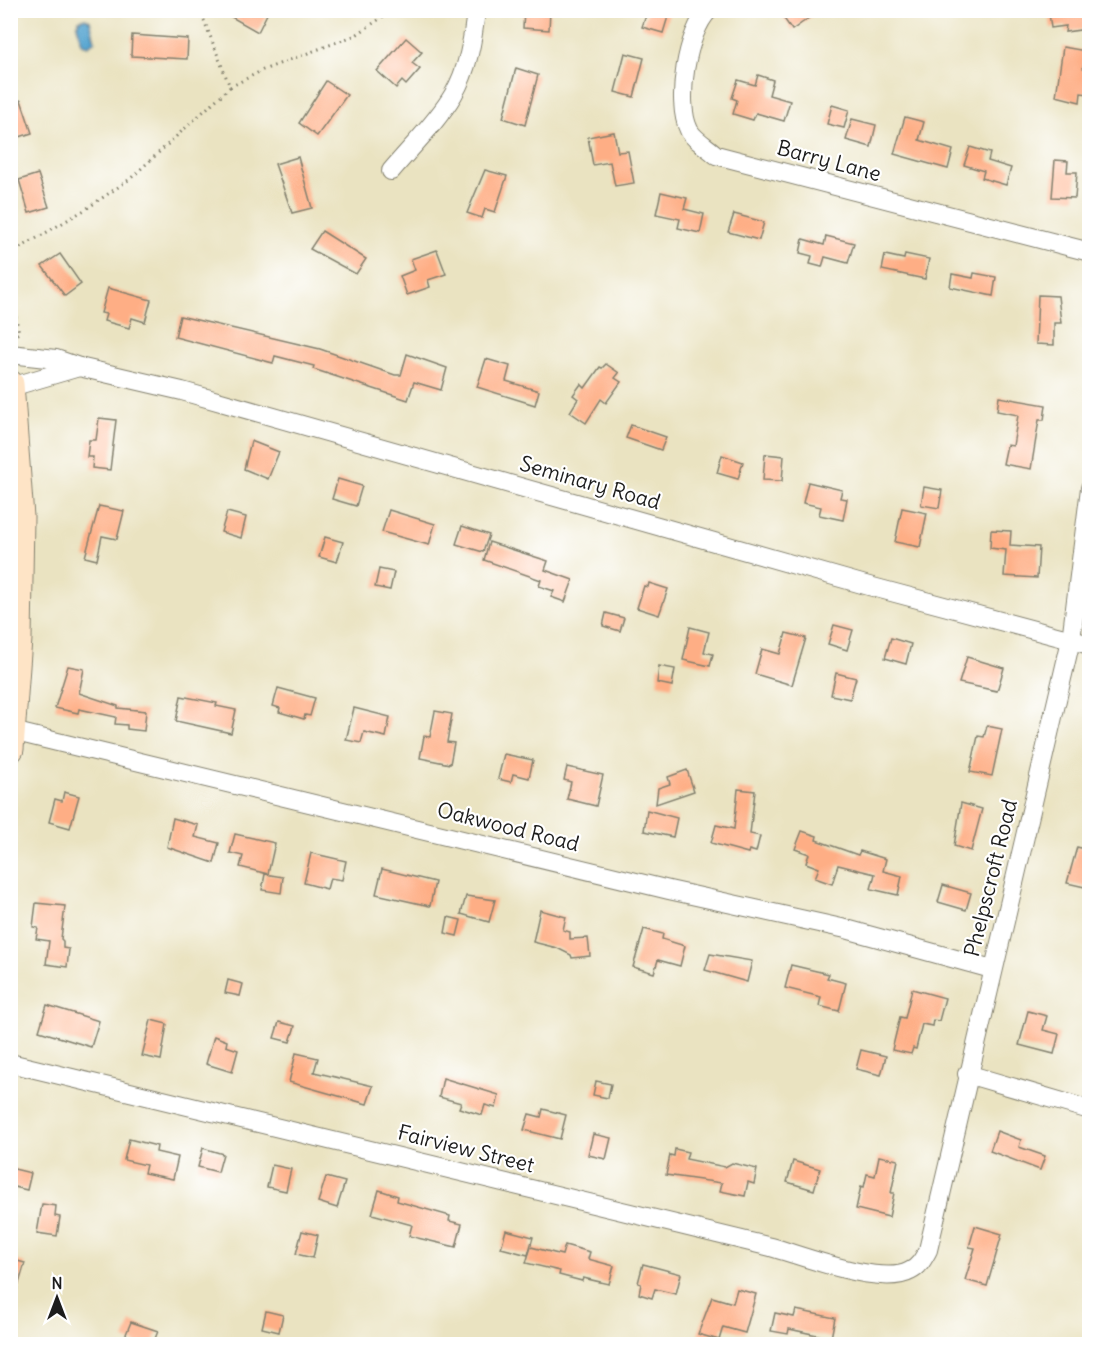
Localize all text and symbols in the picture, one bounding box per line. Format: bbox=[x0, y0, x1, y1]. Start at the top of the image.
street label: Barry Lane bbox=[774, 134, 884, 187]
street label: Seminary Road bbox=[517, 450, 664, 515]
street label: Oakwood Road bbox=[434, 796, 582, 857]
street label: Phelpscroft Road bbox=[958, 796, 1023, 959]
street label: Fairview Street bbox=[395, 1118, 537, 1179]
north arrow bbox=[27, 1268, 87, 1328]
text: N bbox=[51, 1273, 63, 1293]

